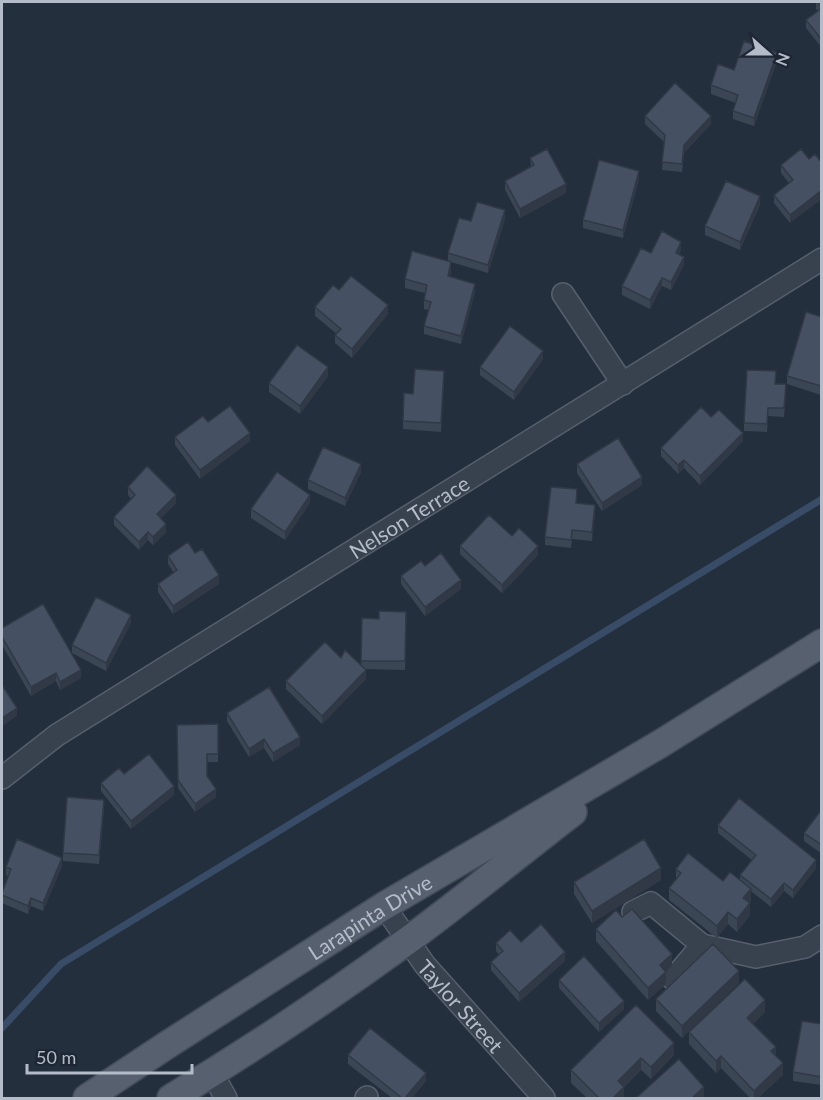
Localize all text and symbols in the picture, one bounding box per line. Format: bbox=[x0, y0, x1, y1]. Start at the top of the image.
north arrow bbox=[739, 24, 799, 84]
text: N bbox=[772, 50, 795, 69]
street label: Nelson Terrace bbox=[344, 469, 473, 563]
street label: Larapinta Drive bbox=[303, 868, 436, 964]
street label: Taylor Street bbox=[413, 954, 509, 1057]
scale bar bbox=[27, 1037, 192, 1075]
text: 50 m bbox=[36, 1046, 76, 1068]

